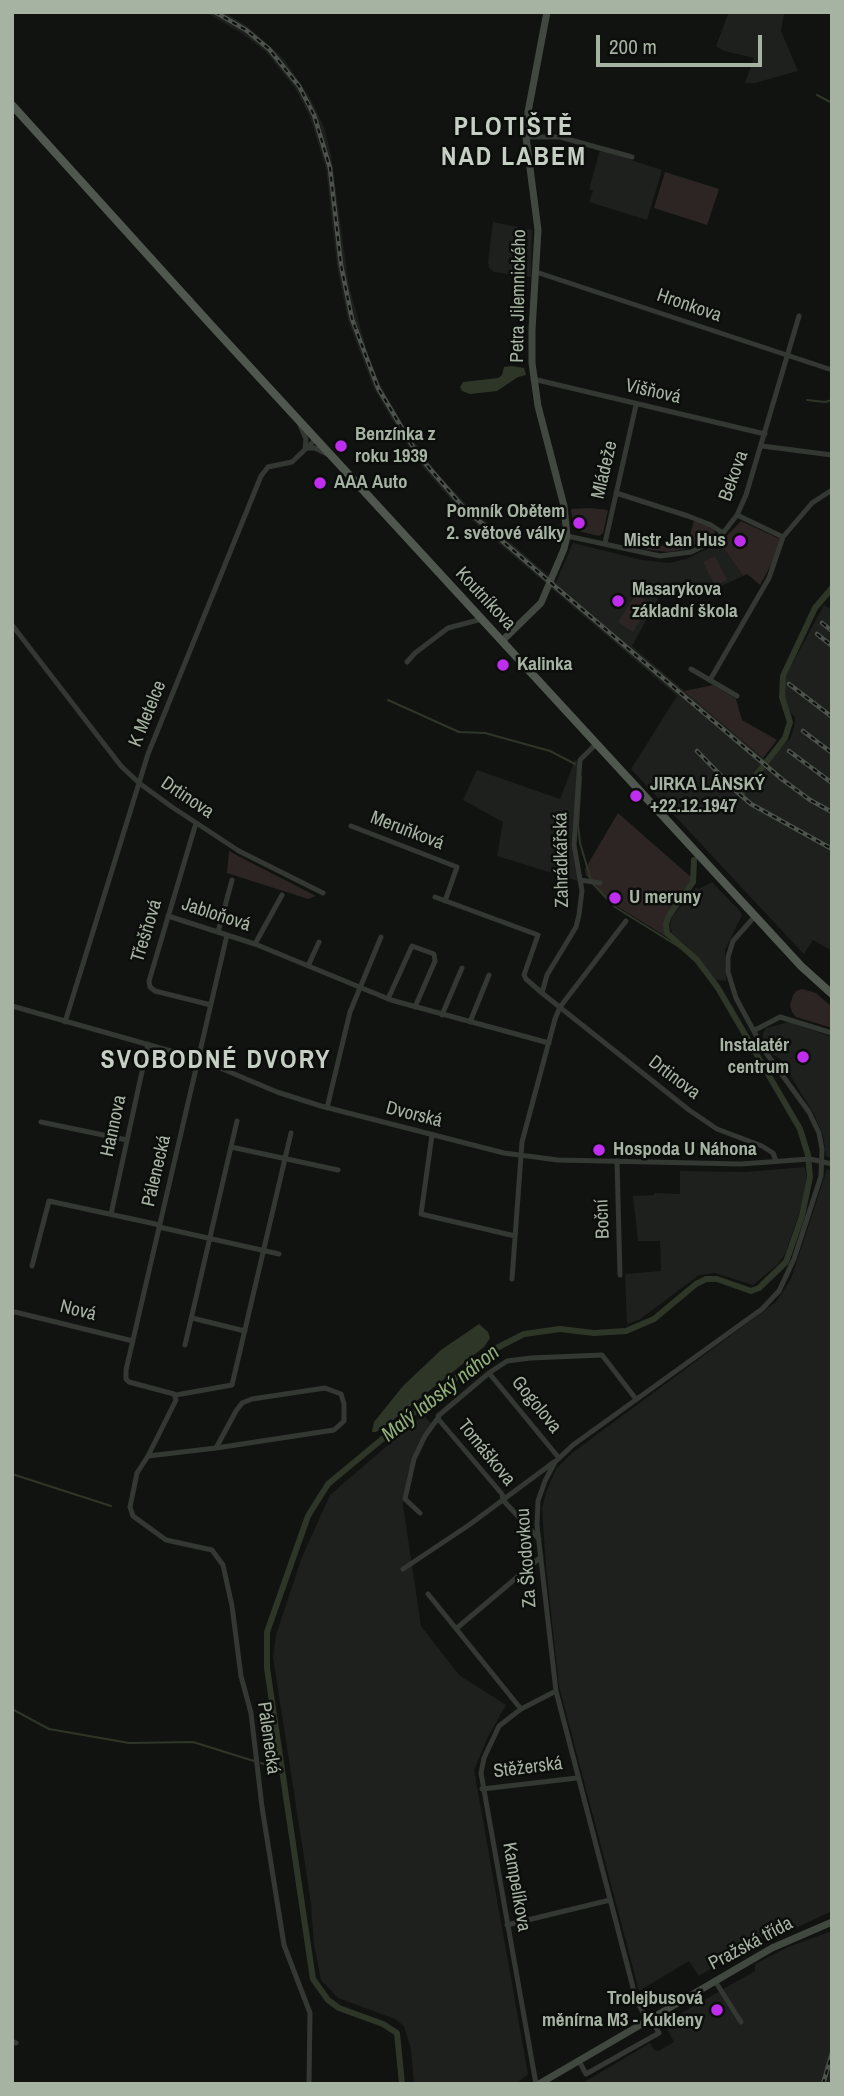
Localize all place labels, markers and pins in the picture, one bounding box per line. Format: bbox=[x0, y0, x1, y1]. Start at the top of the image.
place label: Benzínka z roku 1939 bbox=[355, 424, 436, 468]
marker: Benzínka z roku 1939 bbox=[333, 438, 349, 454]
place label: AAA Auto bbox=[334, 472, 408, 494]
marker: AAA Auto bbox=[312, 475, 328, 491]
place label: Pomník Obětem 2. světové války bbox=[446, 501, 565, 545]
marker: Pomník Obětem 2. světové války bbox=[571, 515, 587, 531]
place label: Mistr Jan Hus bbox=[624, 530, 726, 552]
marker: Mistr Jan Hus bbox=[732, 533, 748, 549]
place label: Masarykova základní škola bbox=[632, 579, 738, 623]
marker: Masarykova základní škola bbox=[610, 593, 626, 609]
place label: Kalinka bbox=[517, 654, 572, 676]
marker: Kalinka bbox=[495, 657, 511, 673]
place label: JIRKA LÁNSKÝ +22.12.1947 bbox=[650, 774, 765, 818]
marker: JIRKA LÁNSKÝ +22.12.1947 bbox=[628, 788, 644, 804]
place label: U meruny bbox=[629, 887, 701, 909]
marker: U meruny bbox=[607, 890, 623, 906]
place label: Instalatér centrum bbox=[720, 1035, 789, 1079]
marker: Instalatér centrum bbox=[795, 1049, 811, 1065]
place label: Hospoda U Náhona bbox=[613, 1139, 757, 1161]
marker: Hospoda U Náhona bbox=[591, 1142, 607, 1158]
place label: Trolejbusová měnírna M3 - Kukleny bbox=[542, 1988, 703, 2032]
marker: Trolejbusová měnírna M3 - Kukleny bbox=[709, 2002, 725, 2018]

